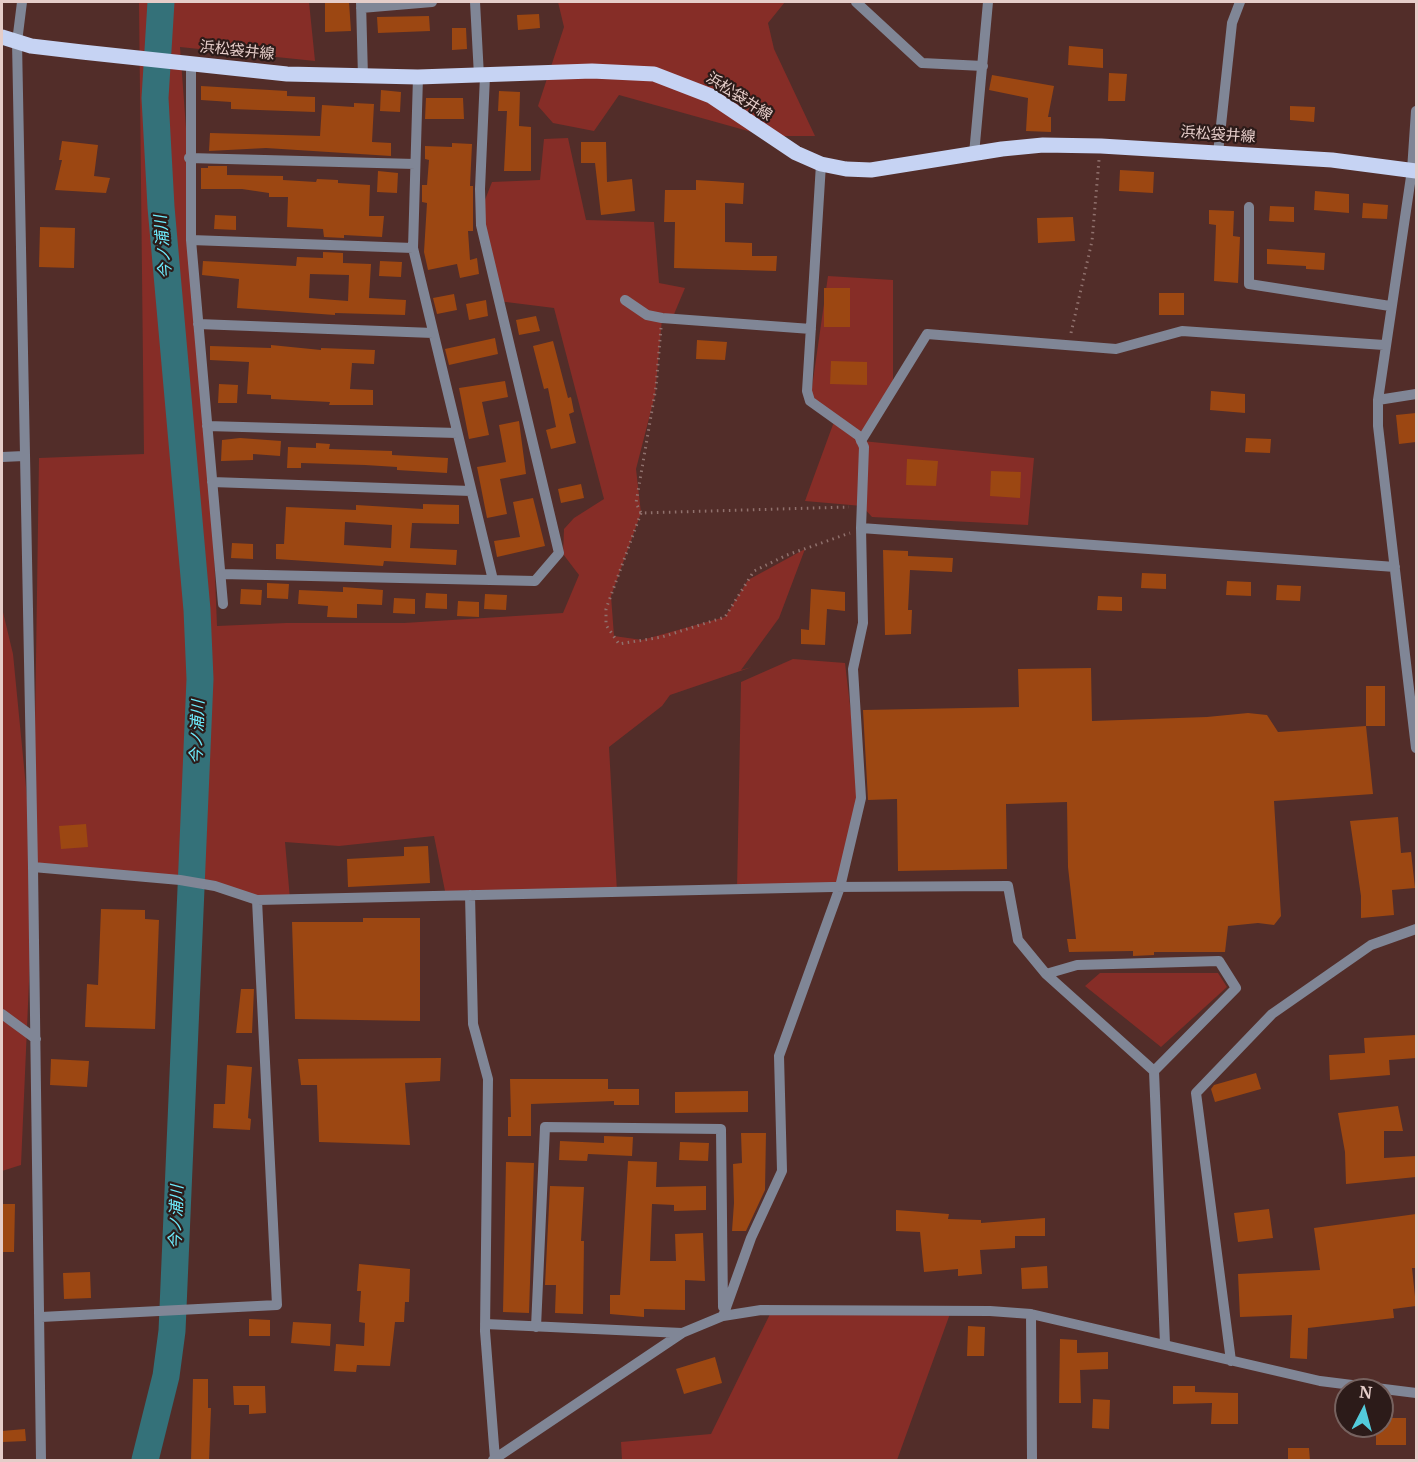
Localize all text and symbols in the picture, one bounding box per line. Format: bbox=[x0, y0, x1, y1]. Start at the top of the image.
street label: 浜松袋井線 bbox=[199, 38, 275, 64]
street label: 浜松袋井線 bbox=[703, 69, 775, 125]
street label: 浜松袋井線 bbox=[1180, 123, 1256, 147]
water label: 今ノ浦川 bbox=[152, 214, 176, 280]
water label: 今ノ浦川 bbox=[187, 700, 209, 764]
water label: 今ノ浦川 bbox=[166, 1185, 188, 1249]
north arrow bbox=[1334, 1378, 1394, 1438]
text: N bbox=[1358, 1381, 1373, 1403]

